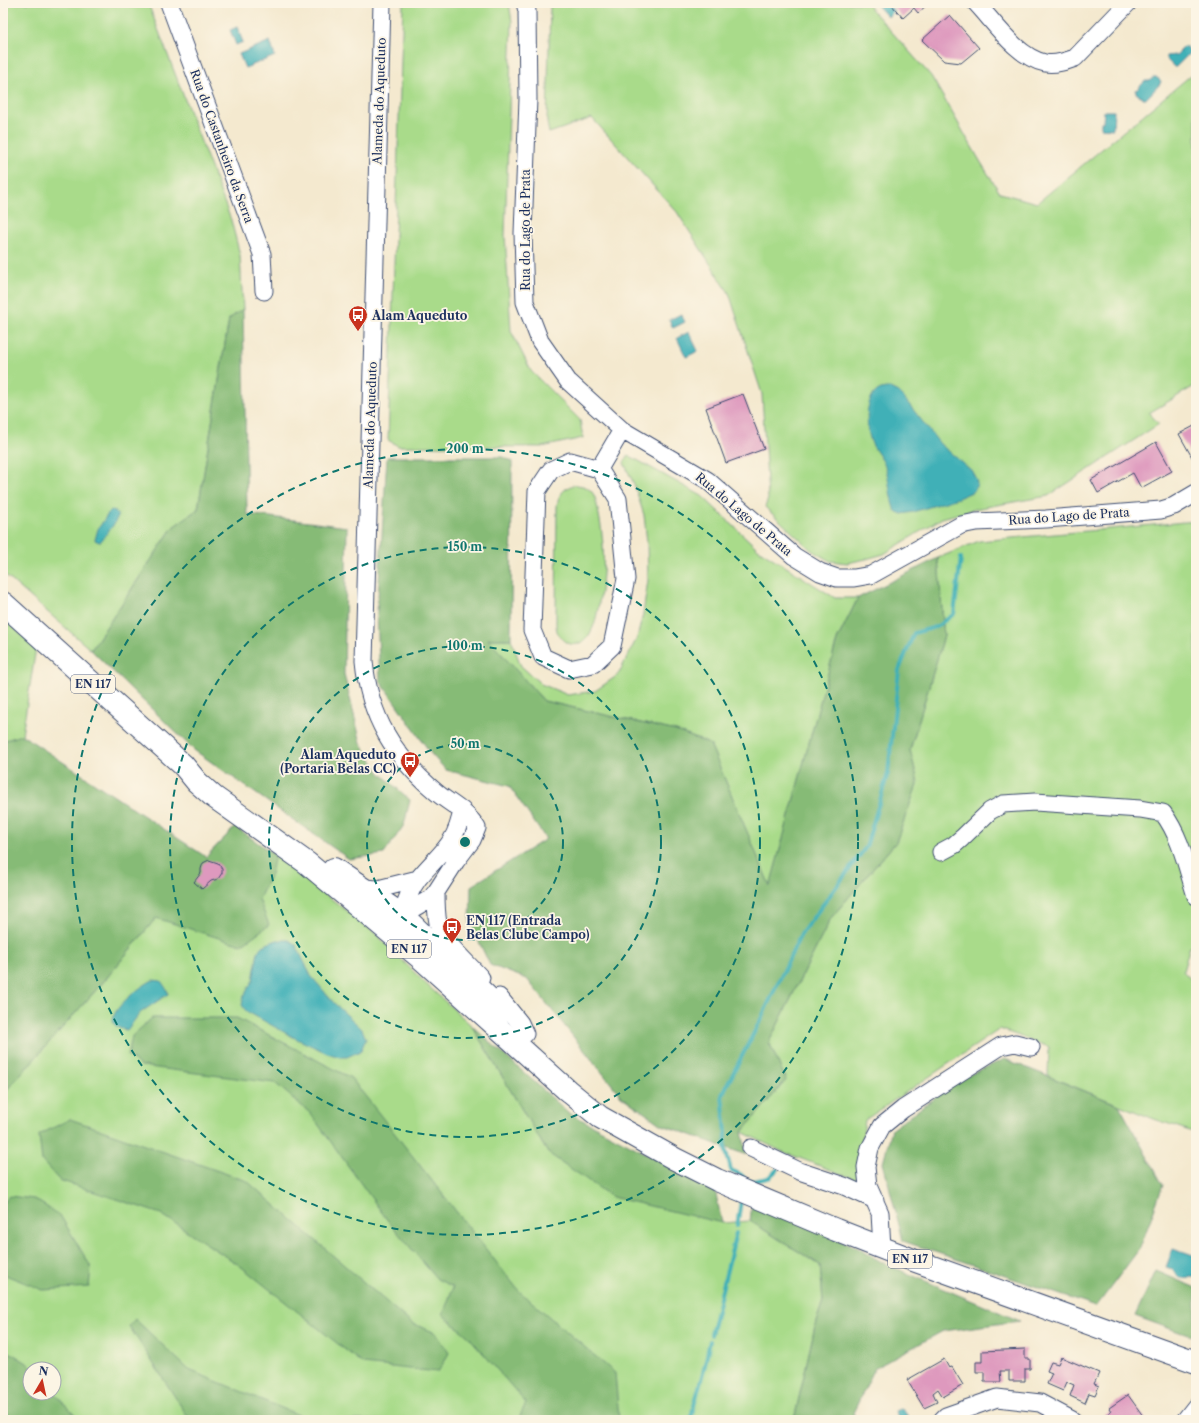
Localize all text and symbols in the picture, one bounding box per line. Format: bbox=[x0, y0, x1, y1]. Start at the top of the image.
street label: Alameda do Aqueduto bbox=[369, 37, 389, 166]
street label: Rua do Castanheiro da Serra bbox=[187, 67, 257, 226]
street label: Rua do Lago de Prata bbox=[518, 169, 533, 291]
bus stop icon: Alam Aqueduto bbox=[347, 304, 369, 332]
place label: Alam Aqueduto bbox=[371, 308, 468, 323]
street label: Alameda do Aqueduto bbox=[360, 361, 380, 490]
text: 200 m bbox=[446, 441, 484, 456]
street label: Rua do Lago de Prata bbox=[693, 469, 796, 559]
street label: Rua do Lago de Prata bbox=[1008, 504, 1131, 528]
text: 150 m bbox=[448, 539, 482, 554]
text: 100 m bbox=[447, 638, 483, 653]
road number: EN 117 bbox=[71, 675, 115, 693]
text: 50 m bbox=[450, 736, 480, 751]
place label: Alam Aqueduto (Portaria Belas CC) bbox=[280, 747, 396, 776]
bus stop icon: Alam Aqueduto (Portaria Belas CC) bbox=[399, 750, 421, 778]
centre of rings bbox=[458, 835, 472, 849]
place label: EN 117 (Entrada Belas Clube Campo) bbox=[466, 913, 590, 942]
bus stop icon: EN 117 (Entrada Belas Clube Campo) bbox=[441, 916, 463, 944]
road number: EN 117 bbox=[387, 940, 431, 958]
road number: EN 117 bbox=[888, 1250, 932, 1268]
north arrow bbox=[22, 1361, 62, 1401]
text: N bbox=[38, 1363, 50, 1379]

